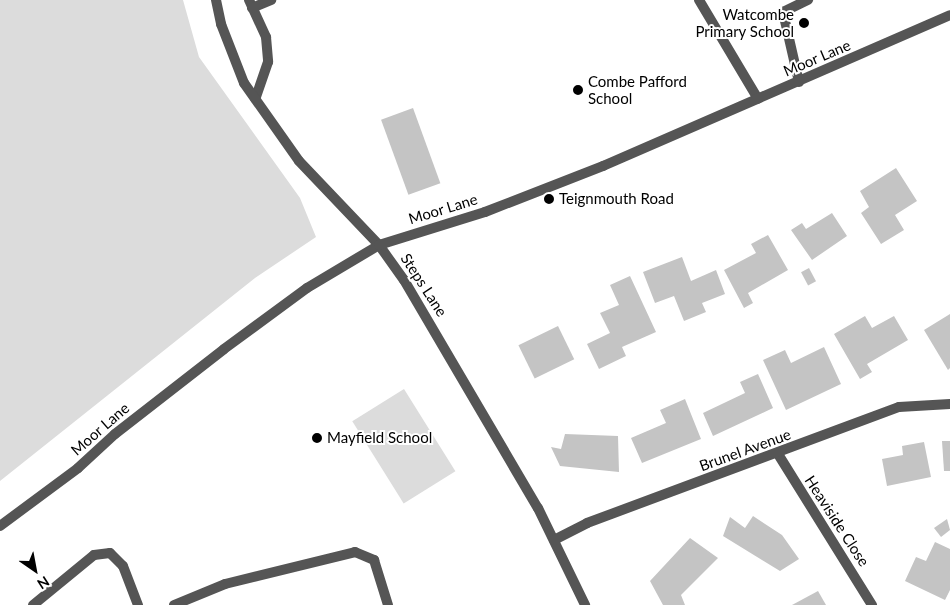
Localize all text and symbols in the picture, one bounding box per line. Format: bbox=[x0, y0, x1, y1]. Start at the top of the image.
place label: Watcombe Primary School bbox=[695, 5, 794, 40]
marker: Watcombe Primary School bbox=[798, 17, 810, 29]
street label: Moor Lane bbox=[781, 36, 853, 80]
place label: Combe Pafford School bbox=[588, 72, 687, 107]
marker: Combe Pafford School bbox=[572, 84, 584, 96]
street label: Moor Lane bbox=[406, 190, 480, 228]
place label: Teignmouth Road bbox=[559, 190, 674, 208]
marker: Teignmouth Road bbox=[543, 193, 555, 205]
street label: Steps Lane bbox=[397, 250, 451, 320]
street label: Moor Lane bbox=[67, 399, 133, 459]
street label: Brunel Avenue bbox=[696, 425, 794, 475]
place label: Mayfield School bbox=[327, 429, 432, 447]
marker: Mayfield School bbox=[311, 432, 323, 444]
street label: Heaviside Close bbox=[801, 472, 873, 570]
north arrow bbox=[10, 545, 60, 595]
text: N bbox=[34, 573, 53, 593]

